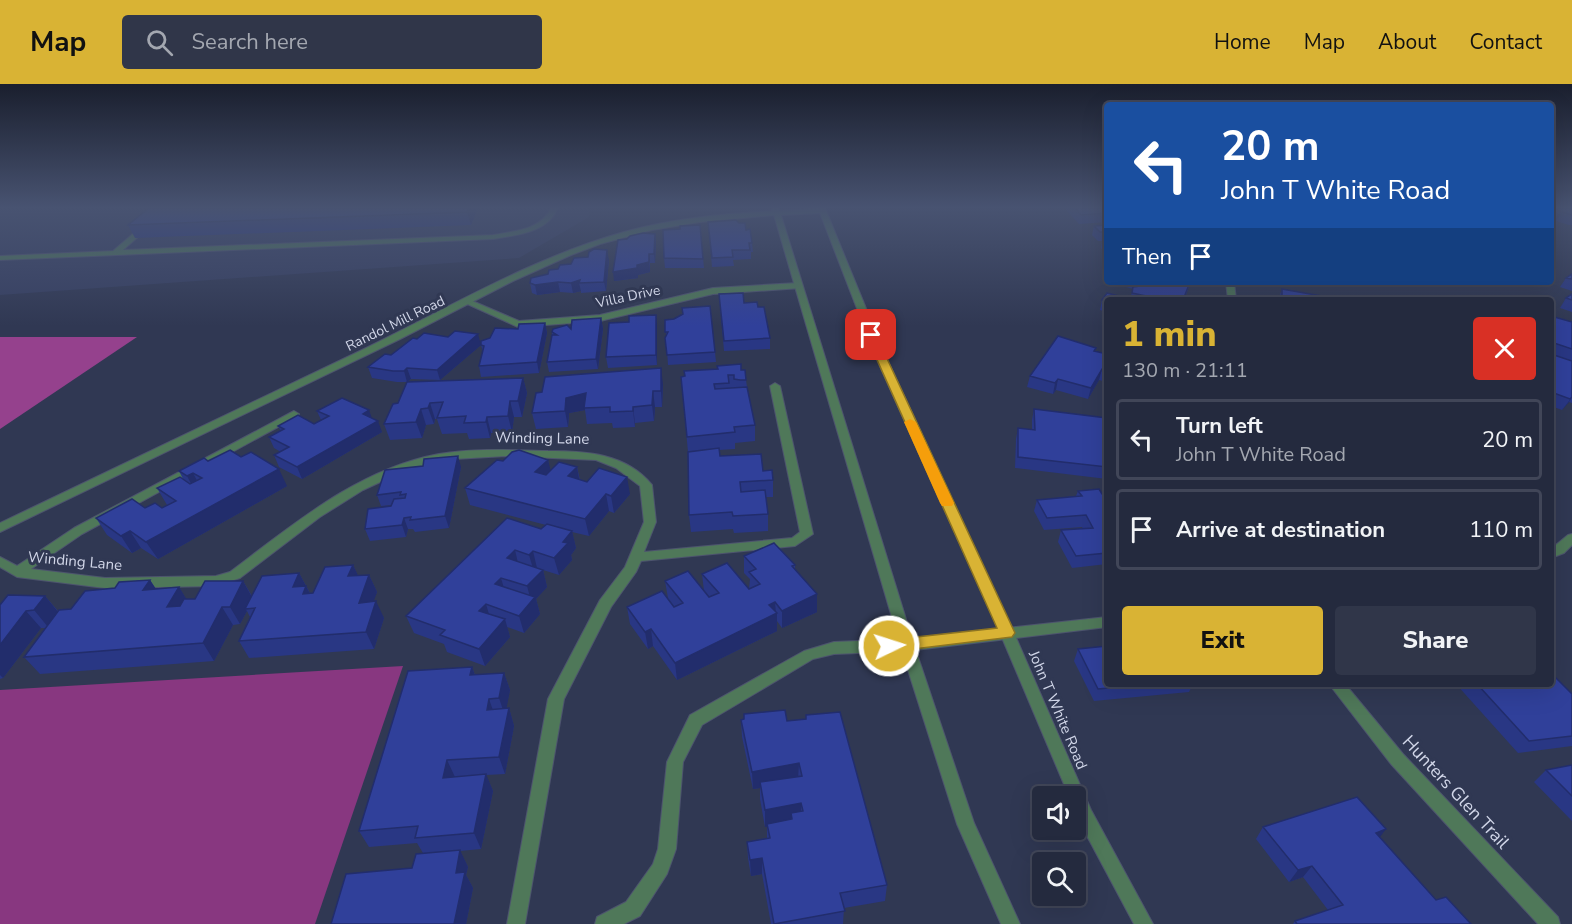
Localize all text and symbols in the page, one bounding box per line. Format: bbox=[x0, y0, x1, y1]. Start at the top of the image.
search box bbox=[122, 15, 542, 69]
text: Map bbox=[30, 23, 86, 61]
icon: search bbox=[143, 26, 176, 59]
text: Search here bbox=[191, 27, 308, 57]
text: Home bbox=[1214, 28, 1271, 56]
text: Map bbox=[1304, 28, 1345, 56]
text: About bbox=[1378, 28, 1436, 56]
text: Contact bbox=[1469, 28, 1542, 56]
text: 20 m bbox=[1221, 118, 1320, 175]
icon: left bbox=[1122, 126, 1200, 204]
text: John T White Road bbox=[1221, 172, 1450, 209]
icon: arrive bbox=[1184, 240, 1217, 273]
text: Then bbox=[1122, 242, 1172, 272]
street label: Villa Drive bbox=[593, 280, 662, 313]
street label: Randol Mill Road bbox=[342, 291, 448, 356]
pin bbox=[845, 309, 896, 360]
text: 1 min bbox=[1122, 310, 1217, 359]
button: close bbox=[1473, 317, 1536, 380]
icon: arrive bbox=[854, 318, 887, 351]
text: 130 m · 21:11 bbox=[1122, 357, 1248, 384]
text: Turn left bbox=[1176, 411, 1263, 441]
icon: left bbox=[1125, 423, 1158, 456]
text: 20 m bbox=[1482, 425, 1533, 455]
street label: Winding Lane bbox=[495, 427, 589, 449]
text: John T White Road bbox=[1176, 441, 1346, 468]
icon: arrive bbox=[1125, 513, 1158, 546]
text: Arrive at destination bbox=[1176, 515, 1385, 545]
text: 110 m bbox=[1469, 515, 1533, 545]
street label: Winding Lane bbox=[27, 547, 123, 575]
button: Exit bbox=[1122, 606, 1323, 675]
button: Share bbox=[1335, 606, 1536, 675]
position arrow bbox=[857, 614, 921, 678]
street label: John T White Road bbox=[1024, 647, 1092, 773]
street label: Hunters Glen Trail bbox=[1397, 730, 1515, 854]
map controls bbox=[1032, 786, 1086, 906]
button: sound bbox=[1032, 786, 1086, 840]
button: search bbox=[1032, 852, 1086, 906]

